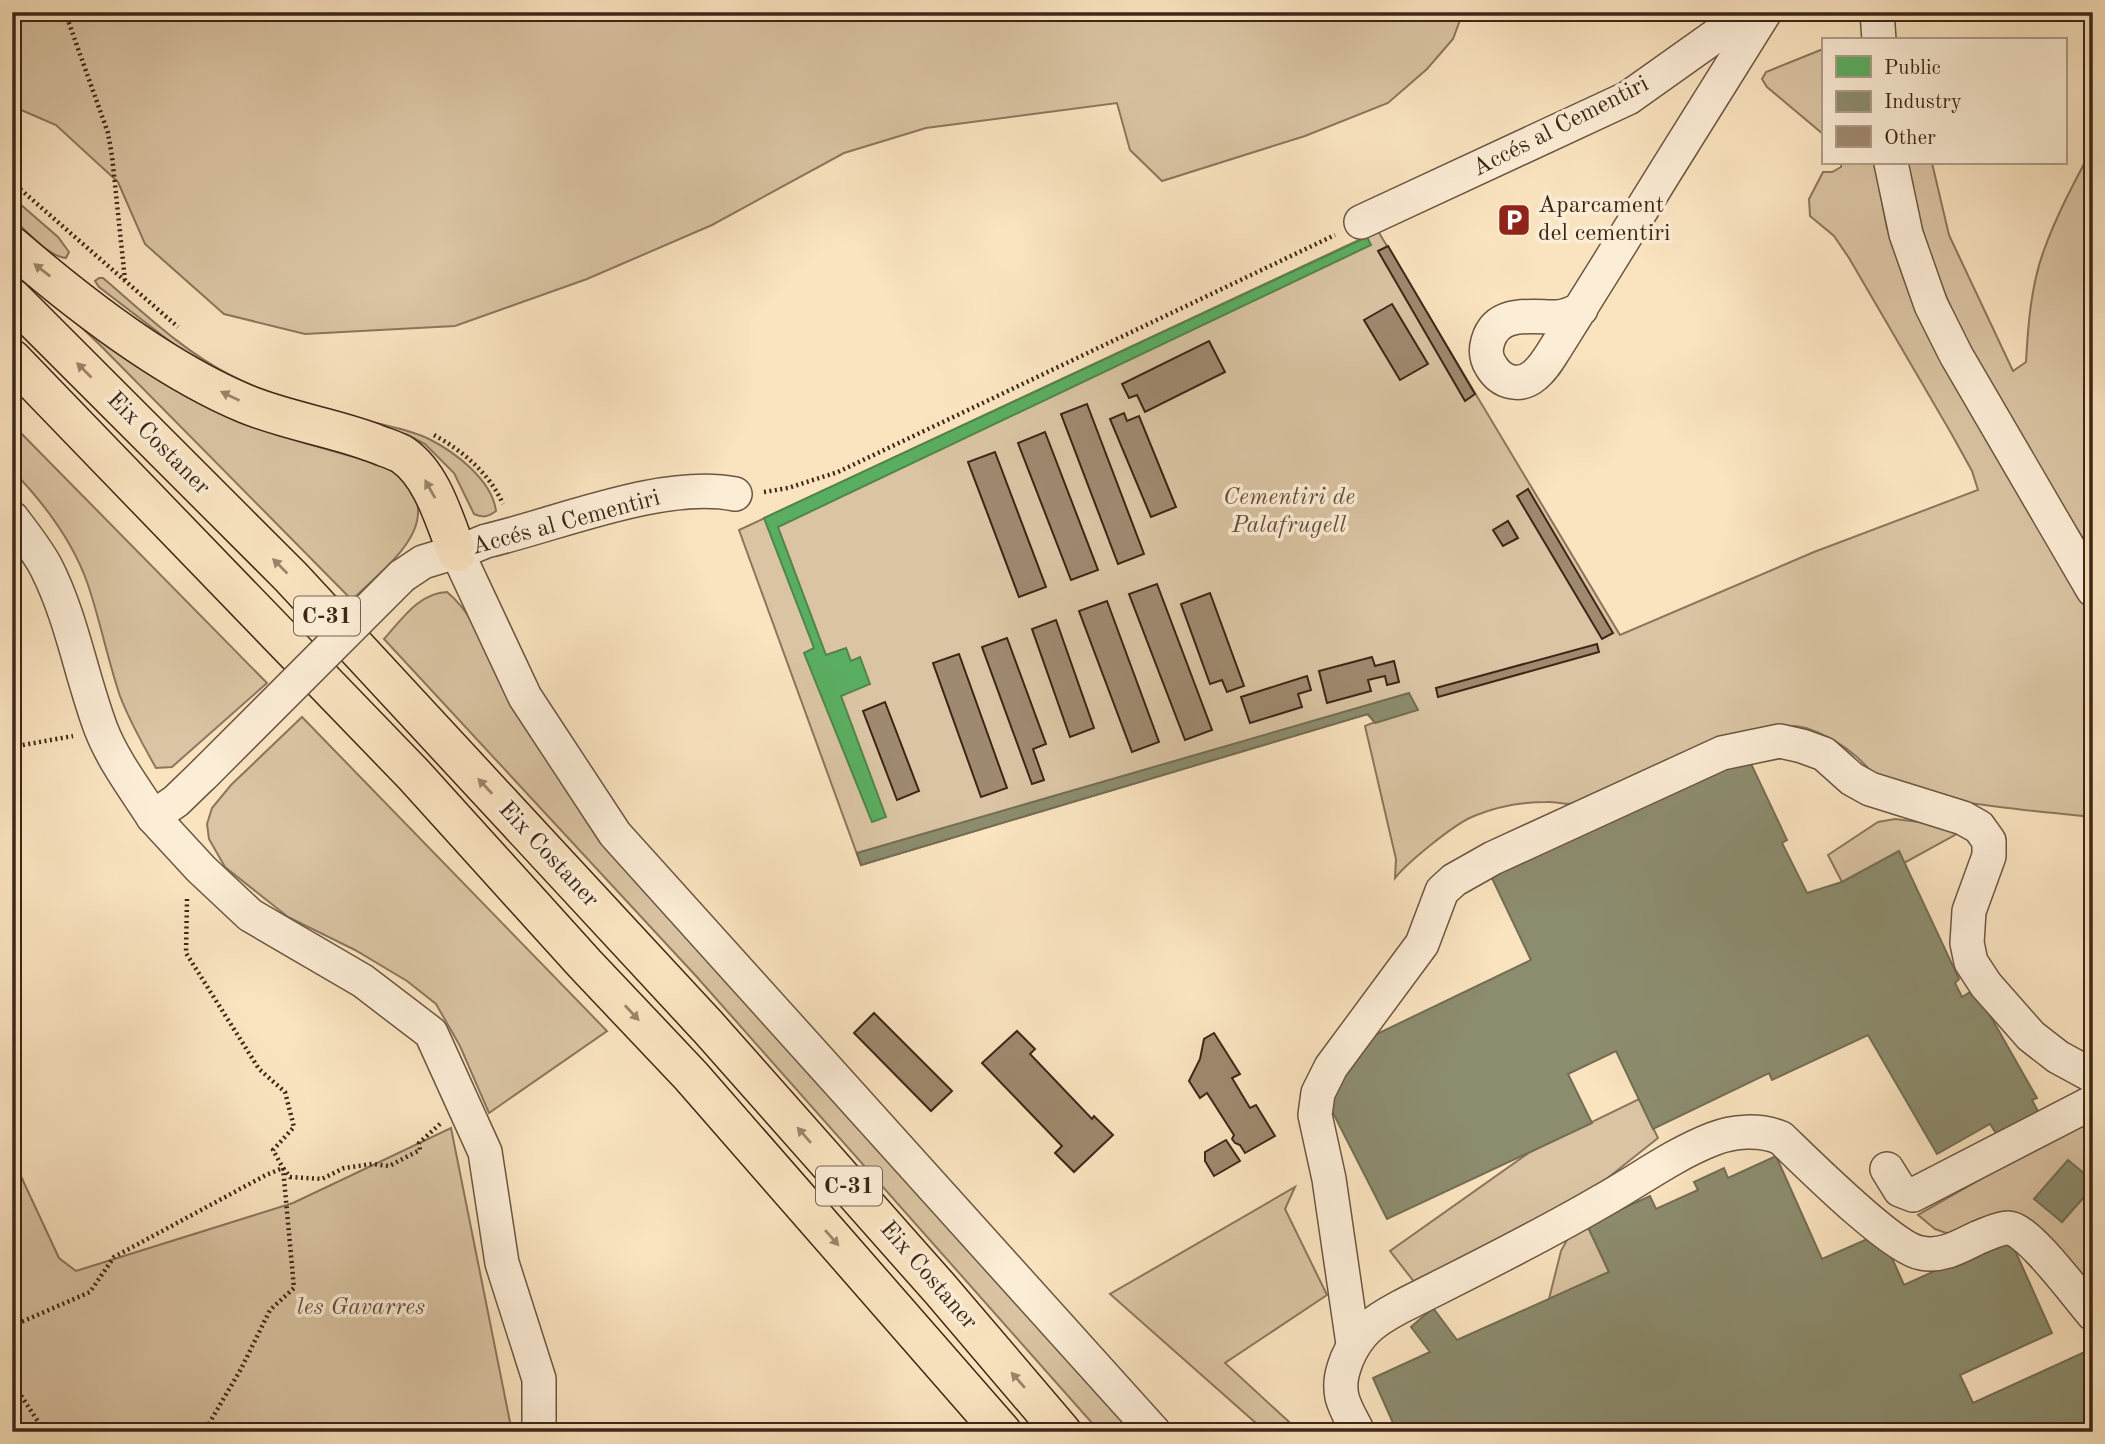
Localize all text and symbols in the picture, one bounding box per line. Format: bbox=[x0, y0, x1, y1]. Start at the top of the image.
legend bbox=[1822, 38, 2066, 164]
text: Public bbox=[1884, 58, 1941, 79]
street label: Accés al Cementiri bbox=[1469, 72, 1653, 182]
text: Industry bbox=[1884, 92, 1962, 113]
text: Other bbox=[1884, 128, 1936, 149]
place label: Aparcament del cementiri bbox=[1538, 194, 1671, 246]
parking icon: Aparcament del cementiri bbox=[1495, 201, 1533, 239]
one-way arrow bbox=[33, 263, 51, 277]
one-way arrow bbox=[76, 362, 93, 379]
street label: Eix Costaner bbox=[102, 388, 214, 500]
one-way arrow bbox=[220, 391, 240, 402]
one-way arrow bbox=[424, 480, 436, 499]
street label: Accés al Cementiri bbox=[469, 486, 663, 560]
park label: Cementiri de Palafrugell bbox=[1223, 486, 1355, 538]
one-way arrow bbox=[272, 558, 288, 574]
road number: C-31 bbox=[294, 596, 360, 636]
one-way arrow bbox=[477, 777, 493, 795]
street label: Eix Costaner bbox=[493, 798, 603, 913]
one-way arrow bbox=[623, 1004, 639, 1021]
one-way arrow bbox=[796, 1126, 812, 1144]
road number: C-31 bbox=[816, 1166, 882, 1205]
street label: Eix Costaner bbox=[875, 1217, 981, 1335]
one-way arrow bbox=[824, 1229, 840, 1247]
park label: les Gavarres bbox=[297, 1296, 425, 1320]
one-way arrow bbox=[1010, 1371, 1026, 1389]

